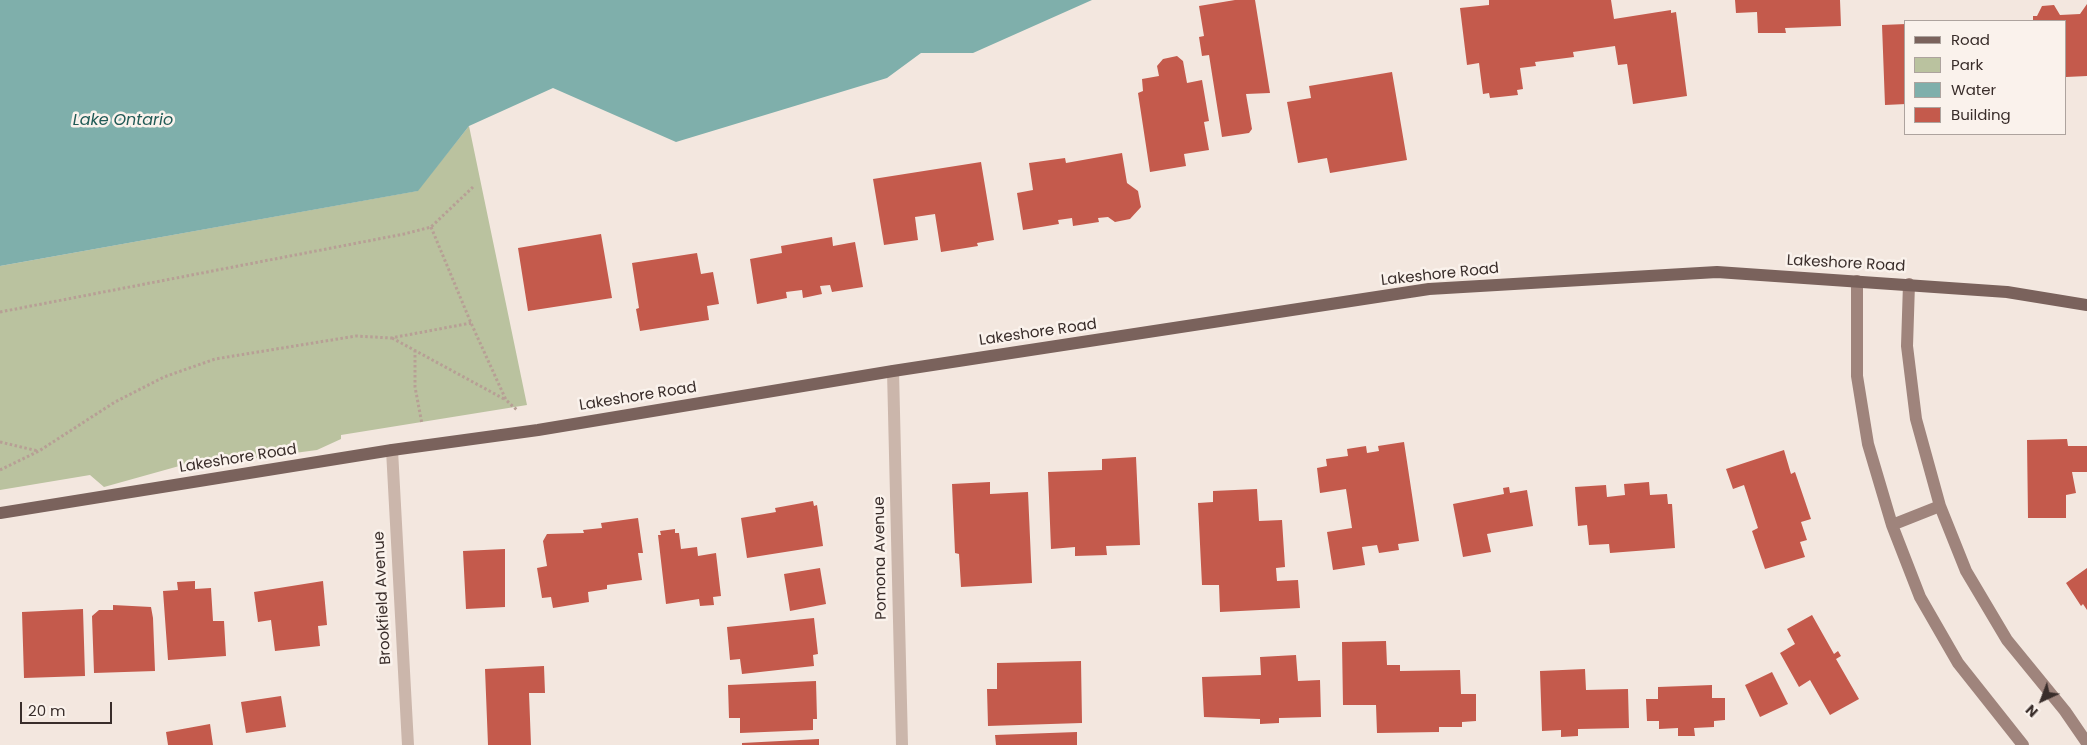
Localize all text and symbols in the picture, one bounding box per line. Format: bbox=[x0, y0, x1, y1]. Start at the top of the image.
legend bbox=[1904, 20, 2067, 135]
text: Road bbox=[1951, 29, 1990, 50]
text: Park bbox=[1951, 54, 1983, 75]
text: Water bbox=[1951, 79, 1996, 100]
text: Building bbox=[1951, 104, 2011, 125]
water label: Lake Ontario bbox=[73, 111, 173, 131]
street label: Lakeshore Road bbox=[1786, 252, 1906, 276]
street label: Lakeshore Road bbox=[1380, 260, 1500, 290]
street label: Lakeshore Road bbox=[978, 316, 1098, 350]
street label: Lakeshore Road bbox=[578, 379, 698, 415]
street label: Lakeshore Road bbox=[178, 441, 298, 477]
street label: Pomona Avenue bbox=[871, 496, 891, 620]
street label: Brookfield Avenue bbox=[371, 531, 395, 665]
north arrow bbox=[2017, 675, 2067, 725]
scale bar bbox=[22, 692, 115, 724]
text: 20 m bbox=[28, 700, 66, 721]
text: N bbox=[2021, 700, 2042, 722]

